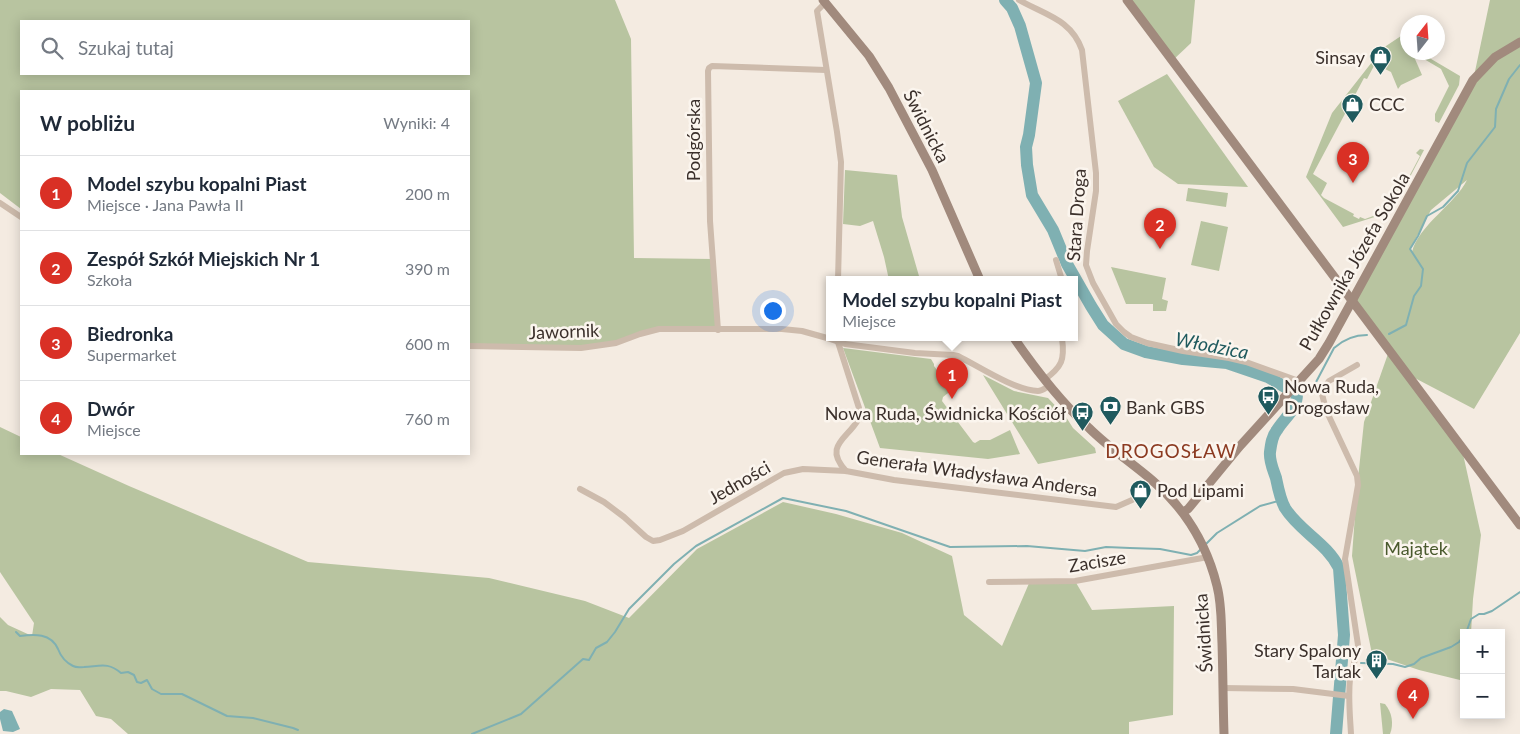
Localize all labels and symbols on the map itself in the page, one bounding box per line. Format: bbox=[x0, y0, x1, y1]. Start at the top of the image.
north arrow bbox=[1400, 15, 1445, 60]
shop icon: Sinsay bbox=[1369, 45, 1393, 76]
place label: Sinsay bbox=[1315, 46, 1366, 68]
street label: Świdnicka bbox=[899, 86, 955, 166]
shop icon: CCC bbox=[1341, 92, 1365, 123]
place label: CCC bbox=[1369, 93, 1405, 115]
street label: Podgórska bbox=[682, 99, 704, 181]
pin: 3 bbox=[1337, 142, 1369, 183]
street label: Stara Droga bbox=[1062, 168, 1090, 262]
street label: Pułkownika Józefa Sokola bbox=[1294, 168, 1414, 354]
pin: 2 bbox=[1144, 208, 1176, 249]
your location bbox=[760, 298, 786, 324]
street label: Jawornik bbox=[528, 319, 600, 343]
water label: Włodzica bbox=[1173, 327, 1251, 363]
pin: 1 bbox=[936, 358, 968, 399]
place label: Nowa Ruda, Drogosław bbox=[1284, 375, 1379, 418]
bus stop icon: Nowa Ruda, Drogosław bbox=[1256, 384, 1280, 415]
bank icon: Bank GBS bbox=[1098, 395, 1122, 426]
place label: Bank GBS bbox=[1126, 396, 1205, 418]
bus stop icon: Nowa Ruda, Świdnicka Kościół bbox=[1070, 401, 1094, 432]
place label: Nowa Ruda, Świdnicka Kościół bbox=[825, 402, 1066, 424]
district label: DROGOSŁAW bbox=[1105, 439, 1237, 462]
street label: Generała Władysława Andersa bbox=[855, 445, 1099, 501]
street label: Jedności bbox=[704, 456, 774, 508]
shop icon: Pod Lipami bbox=[1129, 478, 1153, 509]
place label: Pod Lipami bbox=[1157, 479, 1244, 501]
park label: Majątek bbox=[1384, 537, 1449, 559]
street label: Zacisze bbox=[1067, 546, 1127, 576]
street label: Świdnicka bbox=[1189, 593, 1217, 673]
place label: Stary Spalony Tartak bbox=[1254, 639, 1362, 682]
building icon: Stary Spalony Tartak bbox=[1365, 648, 1389, 679]
pin: 4 bbox=[1397, 678, 1429, 719]

